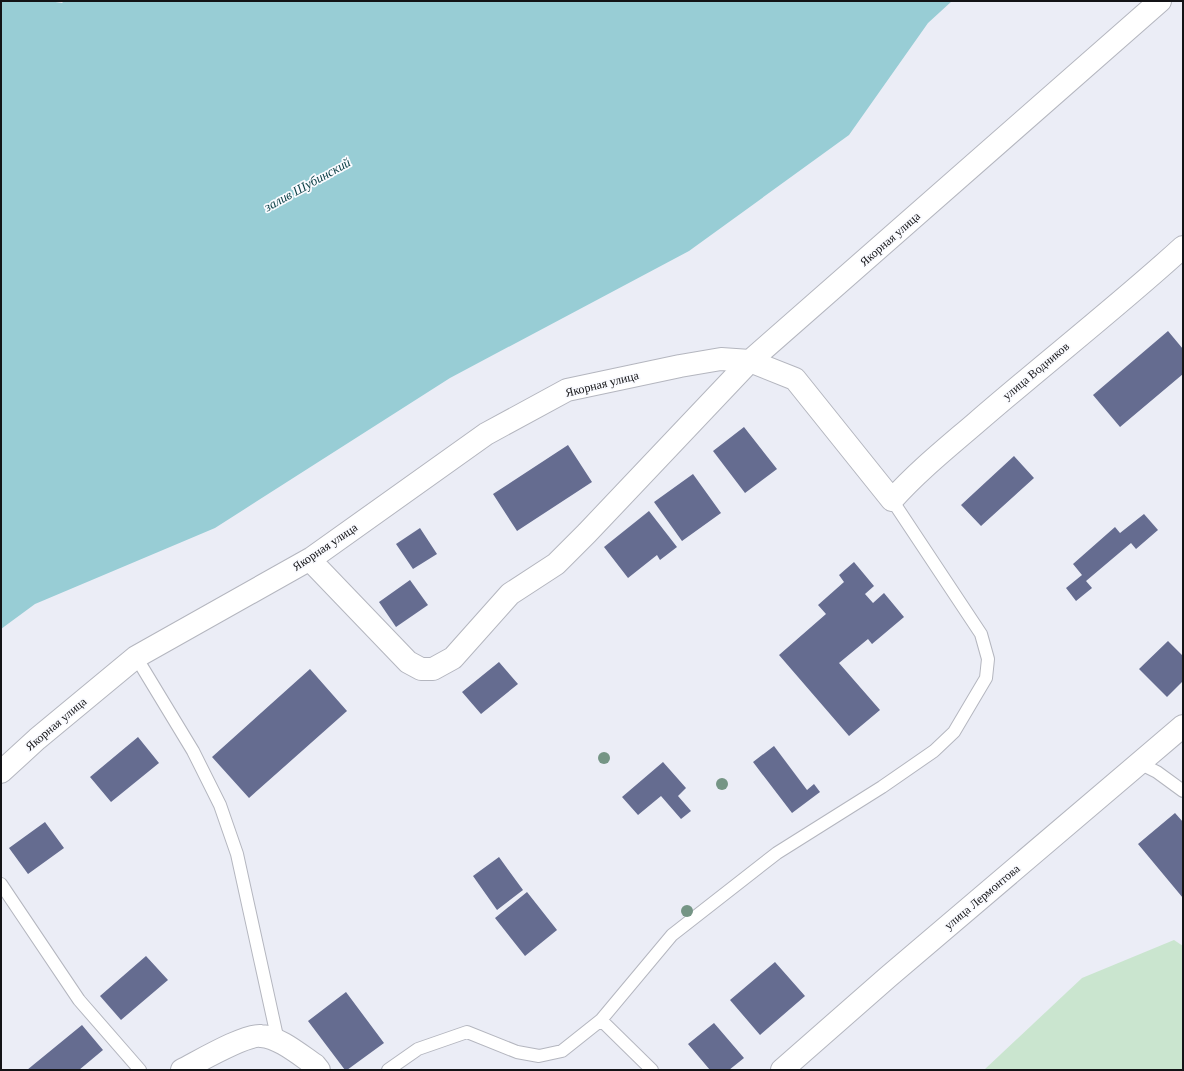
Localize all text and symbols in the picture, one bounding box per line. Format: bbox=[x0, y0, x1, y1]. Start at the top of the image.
water label: залив Шубинский bbox=[261, 154, 353, 215]
street label: Якорная улица bbox=[857, 209, 923, 269]
street label: улица Водников bbox=[1000, 339, 1072, 403]
street label: Якорная улица bbox=[564, 368, 641, 400]
street label: Якорная улица bbox=[290, 520, 361, 574]
street label: Якорная улица bbox=[23, 694, 90, 754]
street label: улица Лермонтова bbox=[942, 861, 1023, 933]

